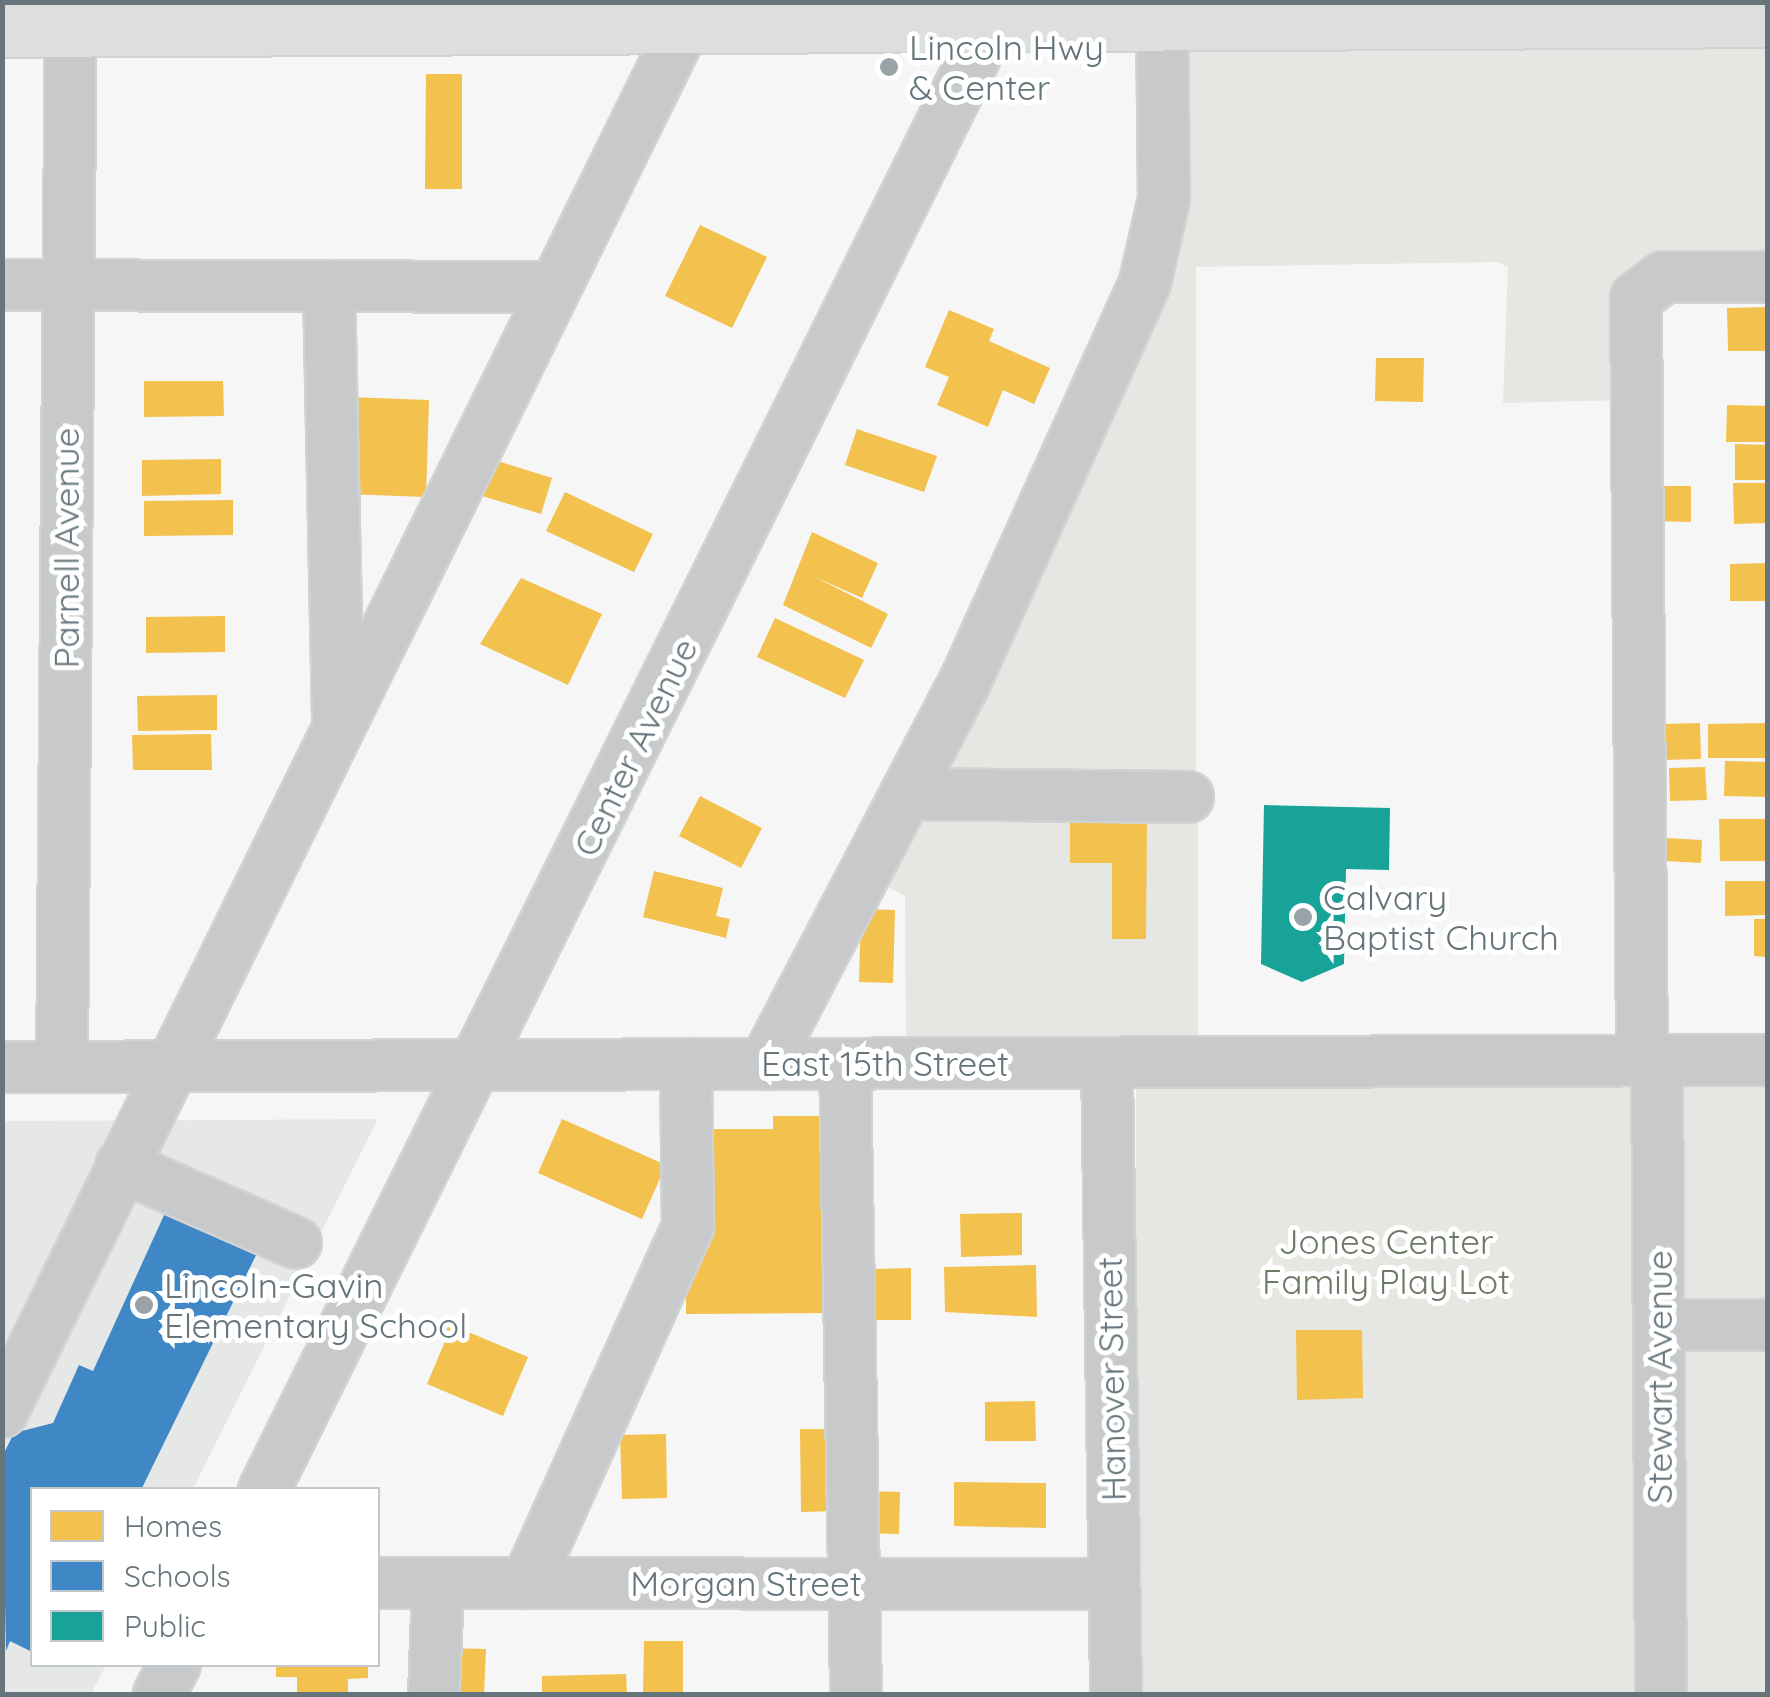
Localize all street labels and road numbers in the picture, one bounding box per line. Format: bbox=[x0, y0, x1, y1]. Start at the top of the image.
street label: Parnell Avenue bbox=[45, 428, 87, 668]
street label: Center Avenue bbox=[564, 631, 706, 863]
street label: East 15th Street bbox=[761, 1042, 1009, 1084]
street label: Stewart Avenue bbox=[1638, 1250, 1680, 1504]
street label: Hanover Street bbox=[1088, 1256, 1134, 1502]
street label: Morgan Street bbox=[630, 1562, 862, 1604]

